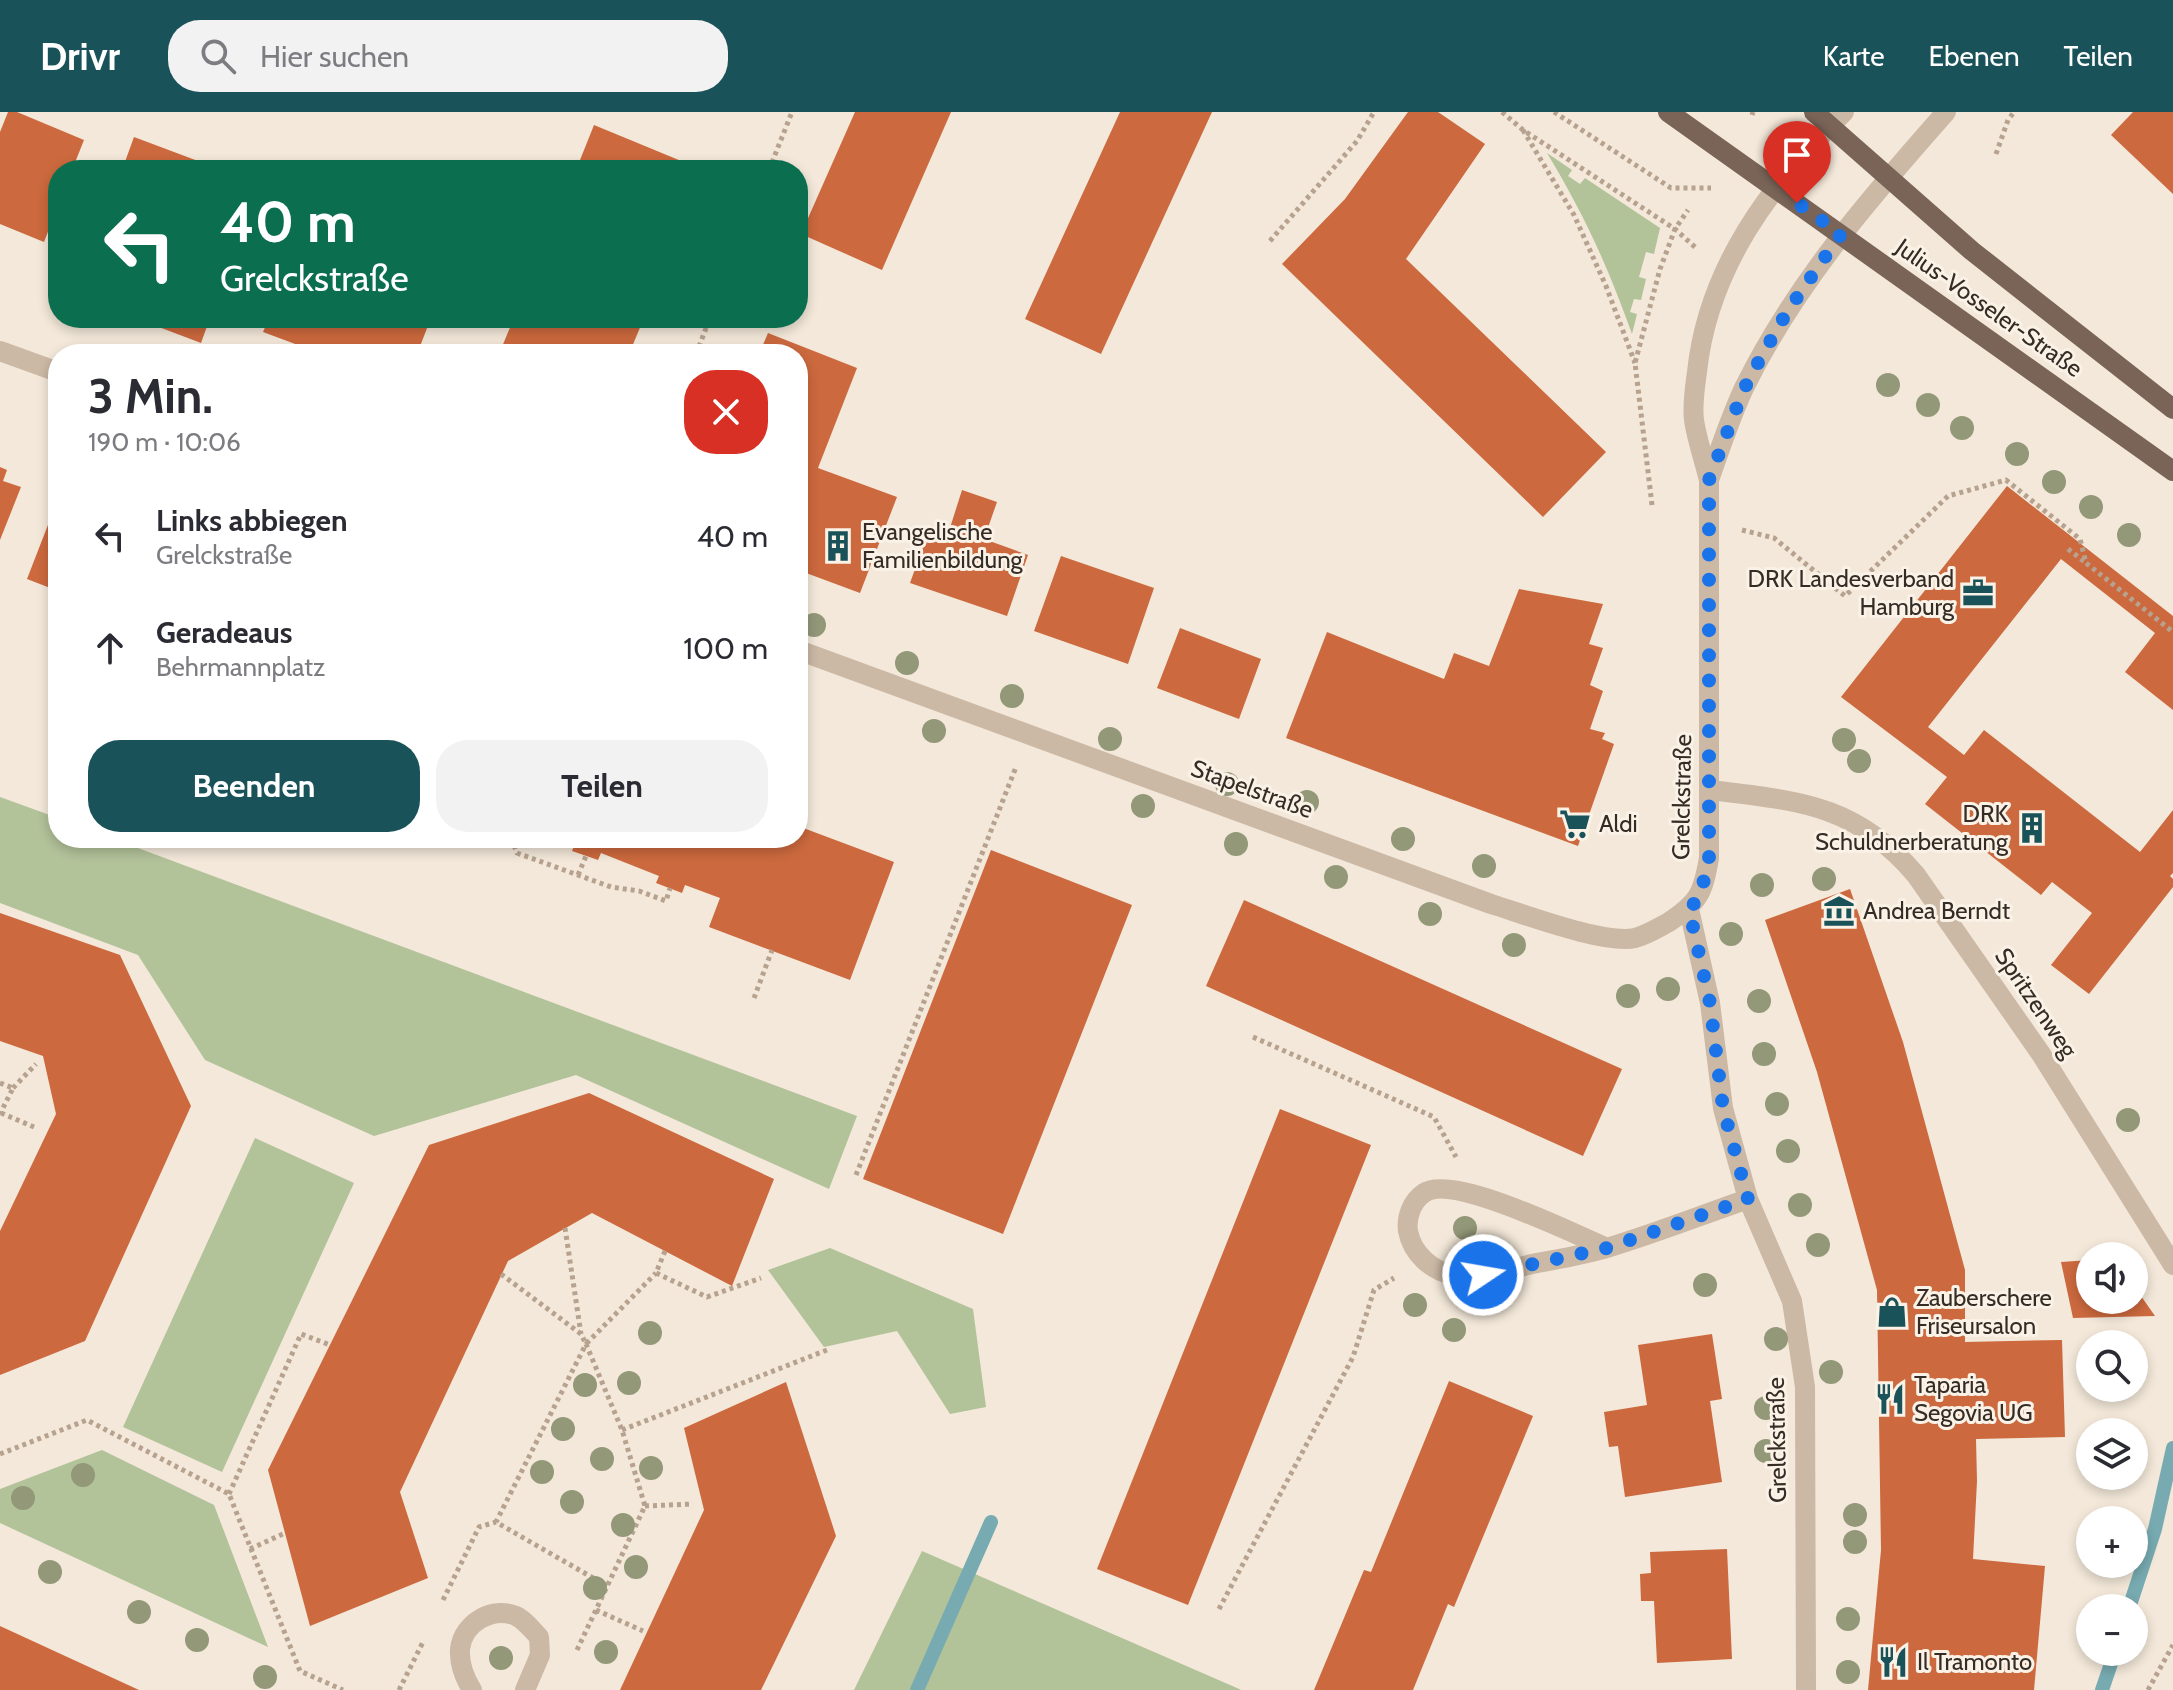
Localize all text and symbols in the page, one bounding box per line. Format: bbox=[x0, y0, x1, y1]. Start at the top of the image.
search box bbox=[168, 20, 728, 92]
text: Drivr bbox=[40, 33, 120, 80]
icon: search bbox=[196, 34, 240, 78]
text: Hier suchen bbox=[260, 38, 409, 75]
text: Karte bbox=[1823, 39, 1885, 73]
text: Ebenen bbox=[1929, 39, 2020, 73]
text: Teilen bbox=[2064, 39, 2133, 73]
pin bbox=[1763, 121, 1831, 203]
icon: arrive bbox=[1775, 133, 1819, 177]
text: 40 m bbox=[220, 188, 356, 256]
icon: left bbox=[88, 192, 192, 296]
street label: Julius-Vosseler-Straße bbox=[1889, 232, 2088, 383]
text: Grelckstraße bbox=[220, 256, 409, 300]
text: 3 Min. bbox=[88, 367, 213, 425]
button: close bbox=[684, 370, 768, 454]
text: 190 m · 10:06 bbox=[88, 426, 241, 458]
text: Links abbiegen bbox=[156, 502, 348, 539]
icon: left bbox=[88, 514, 132, 558]
place label: Evangelische Familienbildung bbox=[862, 517, 1024, 574]
text: 40 m bbox=[697, 518, 768, 555]
building icon: Evangelische Familienbildung bbox=[821, 529, 855, 563]
text: Grelckstraße bbox=[156, 539, 292, 571]
place label: DRK Landesverband Hamburg bbox=[1748, 564, 1955, 621]
office icon: DRK Landesverband Hamburg bbox=[1961, 576, 1995, 610]
text: Geradeaus bbox=[156, 614, 293, 651]
icon: ahead bbox=[88, 626, 132, 670]
text: 100 m bbox=[683, 630, 768, 667]
text: Behrmannplatz bbox=[156, 651, 325, 683]
street label: Grelckstraße bbox=[1666, 734, 1697, 860]
button: Beenden bbox=[88, 740, 420, 832]
button: Teilen bbox=[436, 740, 768, 832]
street label: Stapelstraße bbox=[1187, 753, 1317, 824]
place label: DRK Schuldnerberatung bbox=[1815, 799, 2009, 856]
supermarket icon: Aldi bbox=[1558, 807, 1592, 841]
place label: Aldi bbox=[1599, 809, 1638, 838]
building icon: DRK Schuldnerberatung bbox=[2015, 811, 2049, 845]
museum icon: Andrea Berndt bbox=[1822, 894, 1856, 928]
place label: Andrea Berndt bbox=[1863, 896, 2010, 925]
street label: Spritzenweg bbox=[1989, 942, 2084, 1064]
position arrow bbox=[1441, 1233, 1525, 1317]
map controls bbox=[2076, 1242, 2148, 1666]
button: sound bbox=[2076, 1242, 2148, 1314]
place label: Zauberschere Friseursalon bbox=[1916, 1283, 2052, 1340]
shop icon: Zauberschere Friseursalon bbox=[1875, 1295, 1909, 1329]
button: search bbox=[2076, 1330, 2148, 1402]
place label: Taparia Segovia UG bbox=[1914, 1370, 2033, 1427]
street label: Grelckstraße bbox=[1761, 1377, 1792, 1503]
restaurant icon: Taparia Segovia UG bbox=[1873, 1382, 1907, 1416]
button: layers bbox=[2076, 1418, 2148, 1490]
button: + bbox=[2076, 1506, 2148, 1578]
button: − bbox=[2076, 1594, 2148, 1666]
restaurant icon: Il Tramonto bbox=[1876, 1645, 1910, 1679]
place label: Il Tramonto bbox=[1917, 1647, 2032, 1676]

